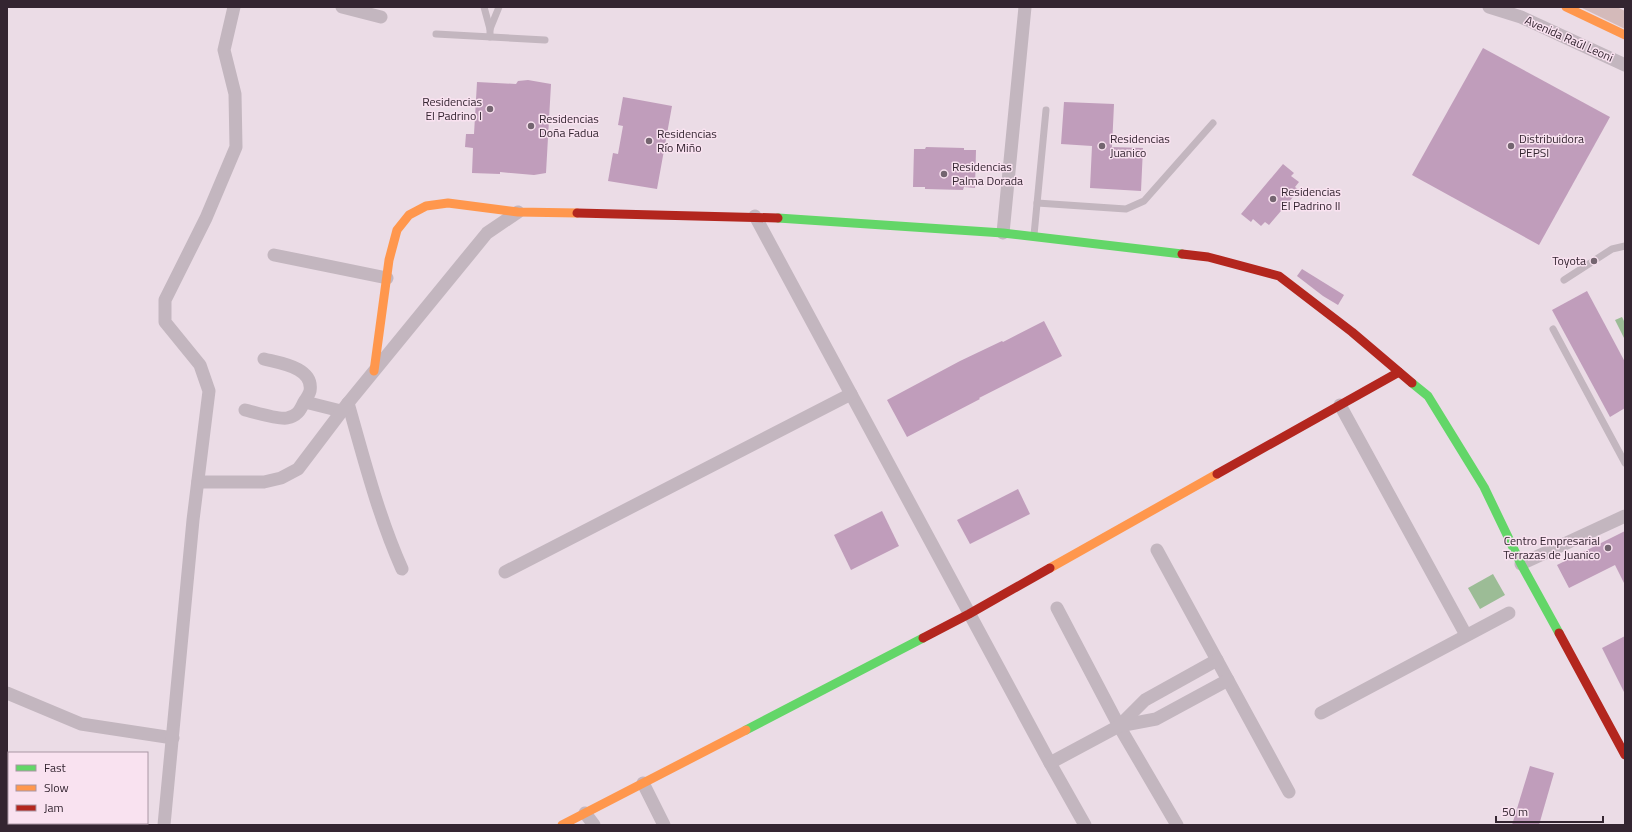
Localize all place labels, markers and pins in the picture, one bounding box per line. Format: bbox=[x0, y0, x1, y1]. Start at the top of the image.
place label: Residencias El Padrino I bbox=[422, 92, 482, 125]
marker: Residencias El Padrino I bbox=[485, 104, 495, 114]
place label: Residencias Doña Fadua bbox=[539, 109, 599, 142]
marker: Residencias Doña Fadua bbox=[526, 121, 536, 131]
place label: Residencias Río Miño bbox=[657, 124, 717, 157]
place label: Residencias Juanico bbox=[1110, 129, 1170, 162]
place label: Distribuidora PEPSI bbox=[1519, 129, 1584, 162]
marker: Residencias Río Miño bbox=[644, 136, 654, 146]
marker: Residencias Juanico bbox=[1097, 141, 1107, 151]
marker: Distribuidora PEPSI bbox=[1506, 141, 1516, 151]
place label: Residencias Palma Dorada bbox=[952, 157, 1023, 190]
marker: Residencias Palma Dorada bbox=[939, 169, 949, 179]
place label: Residencias El Padrino II bbox=[1281, 182, 1341, 215]
marker: Residencias El Padrino II bbox=[1268, 194, 1278, 204]
place label: Toyota bbox=[1552, 251, 1586, 270]
marker: Toyota bbox=[1589, 256, 1599, 266]
place label: Centro Empresarial Terrazas de Juanico bbox=[1503, 531, 1600, 564]
marker: Centro Empresarial Terrazas de Juanico bbox=[1603, 543, 1613, 553]

